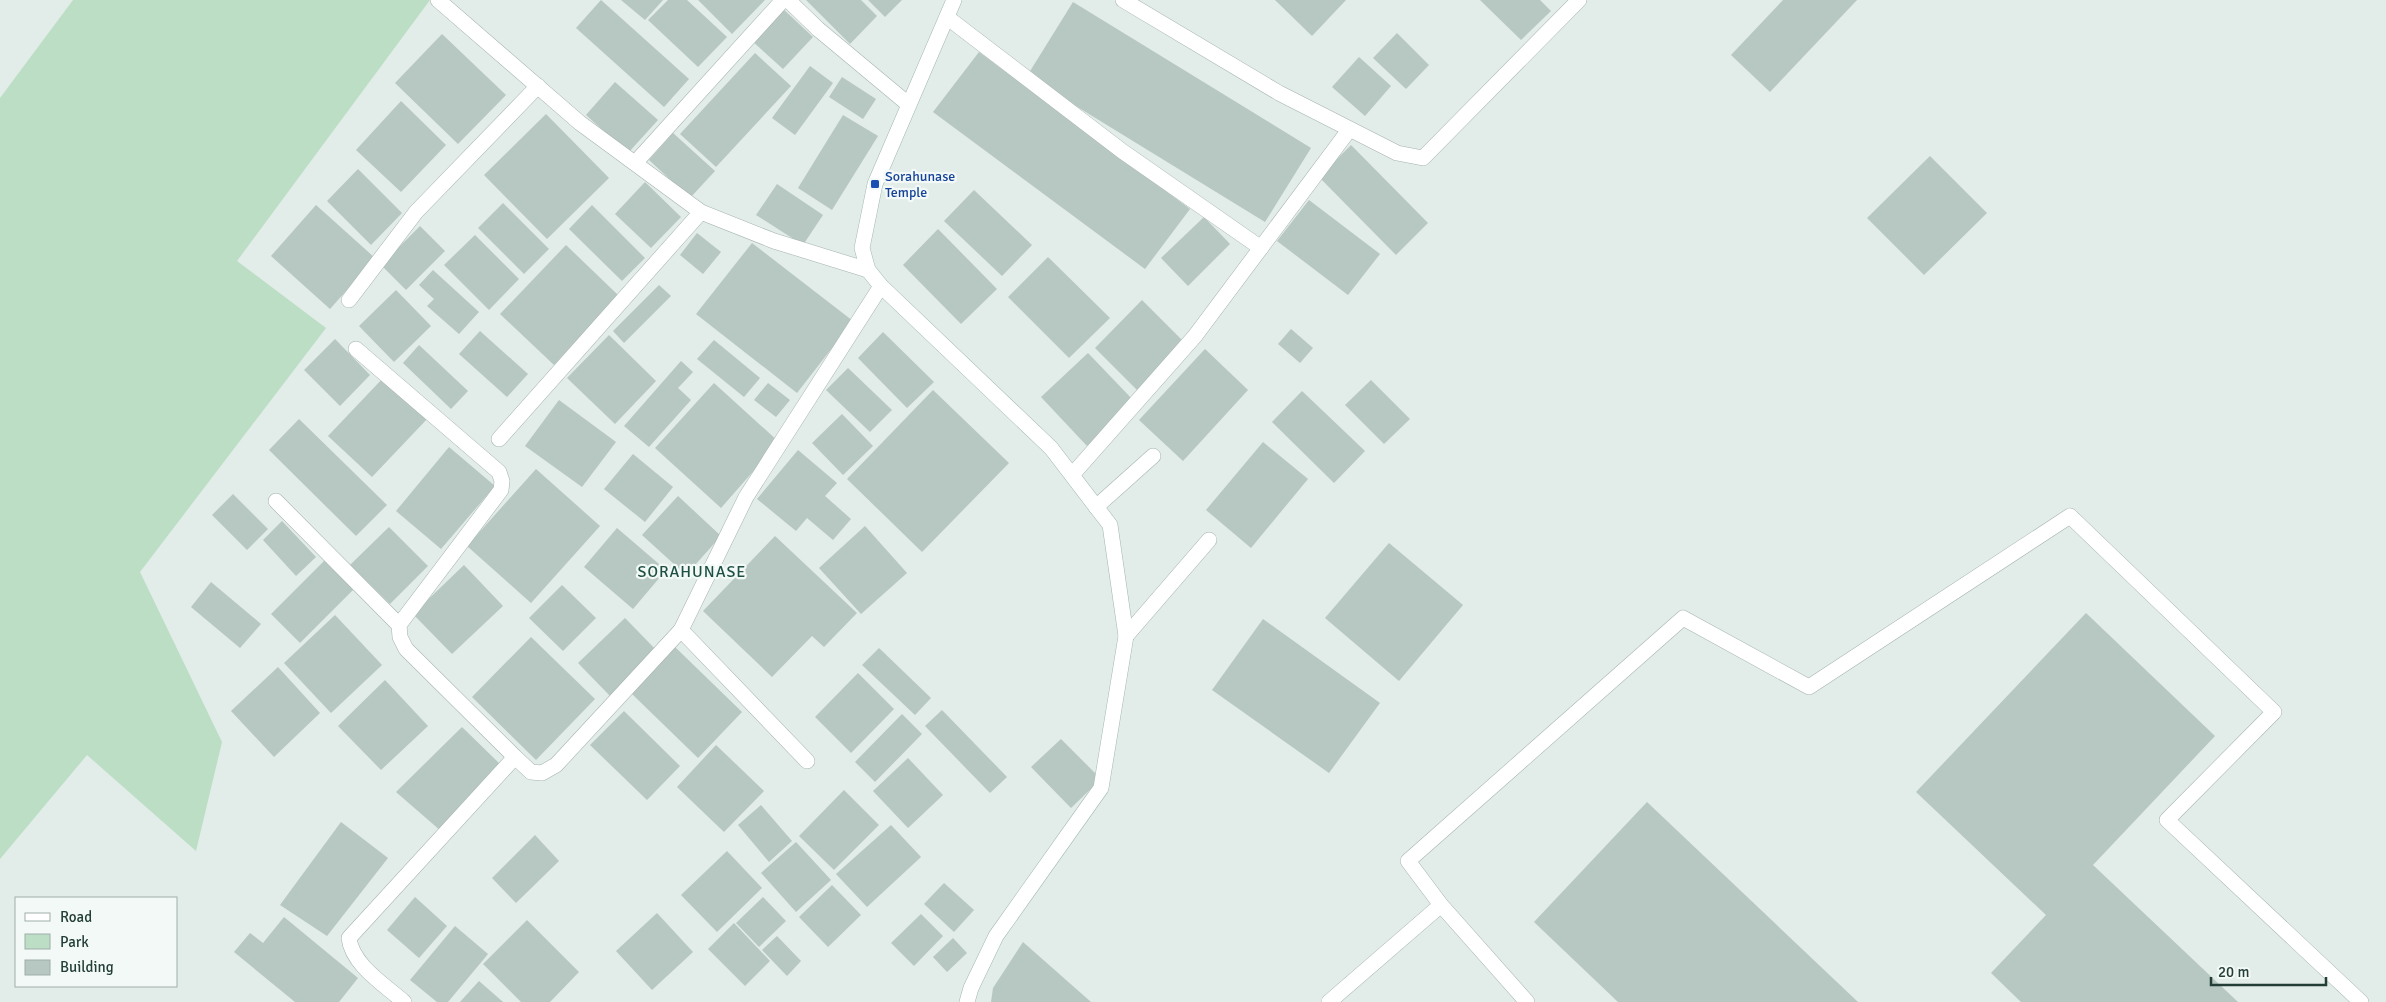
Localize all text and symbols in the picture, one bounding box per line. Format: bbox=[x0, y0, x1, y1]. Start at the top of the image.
place label: Sorahunase Temple bbox=[885, 168, 955, 201]
marker: Sorahunase Temple bbox=[869, 178, 881, 190]
district label: SORAHUNASE bbox=[638, 562, 746, 582]
legend bbox=[15, 897, 178, 987]
text: Road bbox=[60, 908, 92, 926]
text: Park bbox=[60, 933, 89, 951]
scale bar bbox=[2211, 954, 2326, 986]
text: Building bbox=[60, 958, 114, 976]
text: 20 m bbox=[2218, 963, 2249, 981]

